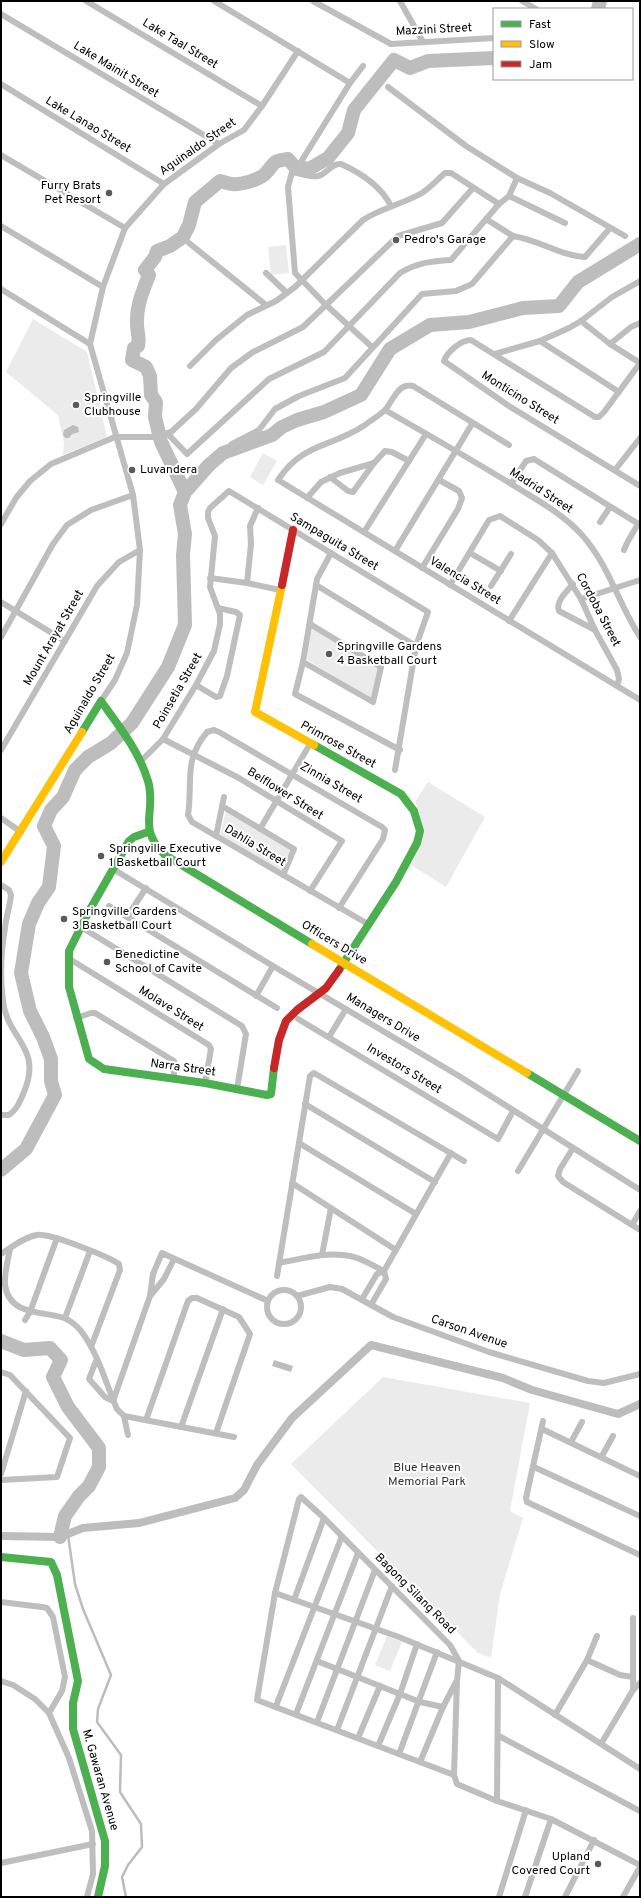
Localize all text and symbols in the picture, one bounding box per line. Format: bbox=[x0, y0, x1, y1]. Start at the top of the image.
legend bbox=[493, 8, 633, 80]
street label: Lake Taal Street bbox=[139, 15, 221, 73]
text: Fast bbox=[529, 17, 551, 33]
street label: Mazzini Street bbox=[395, 20, 473, 40]
text: Slow bbox=[529, 37, 555, 53]
street label: Lake Mainit Street bbox=[70, 38, 162, 102]
text: Jam bbox=[529, 57, 552, 73]
street label: Lake Lanao Street bbox=[42, 93, 134, 157]
street label: Aguinaldo Street bbox=[156, 115, 240, 179]
place label: Furry Brats Pet Resort bbox=[41, 178, 101, 208]
marker: Furry Brats Pet Resort bbox=[104, 188, 114, 198]
place label: Pedro's Garage bbox=[404, 232, 486, 248]
marker: Pedro's Garage bbox=[391, 235, 401, 245]
street label: Monticino Street bbox=[478, 368, 562, 428]
place label: Springville Clubhouse bbox=[84, 390, 141, 420]
marker: Springville Clubhouse bbox=[71, 400, 81, 410]
place label: Luvandera bbox=[140, 462, 197, 478]
street label: Madrid Street bbox=[506, 464, 576, 518]
marker: Luvandera bbox=[127, 465, 137, 475]
street label: Sampaguita Street bbox=[287, 509, 381, 575]
street label: Valencia Street bbox=[426, 553, 504, 609]
street label: Cordoba Street bbox=[572, 570, 624, 650]
street label: Mount Arayat Street bbox=[20, 587, 88, 689]
place label: Springville Gardens 4 Basketball Court bbox=[337, 639, 442, 669]
marker: Springville Gardens 4 Basketball Court bbox=[324, 649, 334, 659]
street label: Poinsetia Street bbox=[150, 650, 206, 732]
street label: Aguinaldo Street bbox=[61, 651, 119, 737]
street label: Primrose Street bbox=[297, 718, 379, 772]
street label: Zinnia Street bbox=[297, 759, 365, 807]
street label: Belflower Street bbox=[244, 764, 326, 824]
street label: Dahlia Street bbox=[221, 821, 289, 871]
place label: Springville Executive 1 Basketball Court bbox=[109, 841, 221, 871]
marker: Springville Executive 1 Basketball Court bbox=[96, 851, 106, 861]
place label: Springville Gardens 3 Basketball Court bbox=[72, 904, 177, 934]
marker: Springville Gardens 3 Basketball Court bbox=[59, 914, 69, 924]
street label: Officers Drive bbox=[298, 917, 370, 969]
place label: Benedictine School of Cavite bbox=[115, 947, 202, 977]
marker: Benedictine School of Cavite bbox=[102, 957, 112, 967]
street label: Molave Street bbox=[135, 983, 207, 1035]
street label: Managers Drive bbox=[343, 990, 423, 1046]
street label: Investors Street bbox=[363, 1040, 445, 1098]
street label: Narra Street bbox=[149, 1055, 217, 1081]
street label: Carson Avenue bbox=[429, 1311, 509, 1353]
park label: Blue Heaven Memorial Park bbox=[388, 1460, 466, 1490]
street label: Bagong Silang Road bbox=[371, 1550, 459, 1638]
street label: M. Gawaran Avenue bbox=[78, 1728, 122, 1832]
place label: Upland Covered Court bbox=[512, 1849, 590, 1879]
marker: Upland Covered Court bbox=[593, 1859, 603, 1869]

